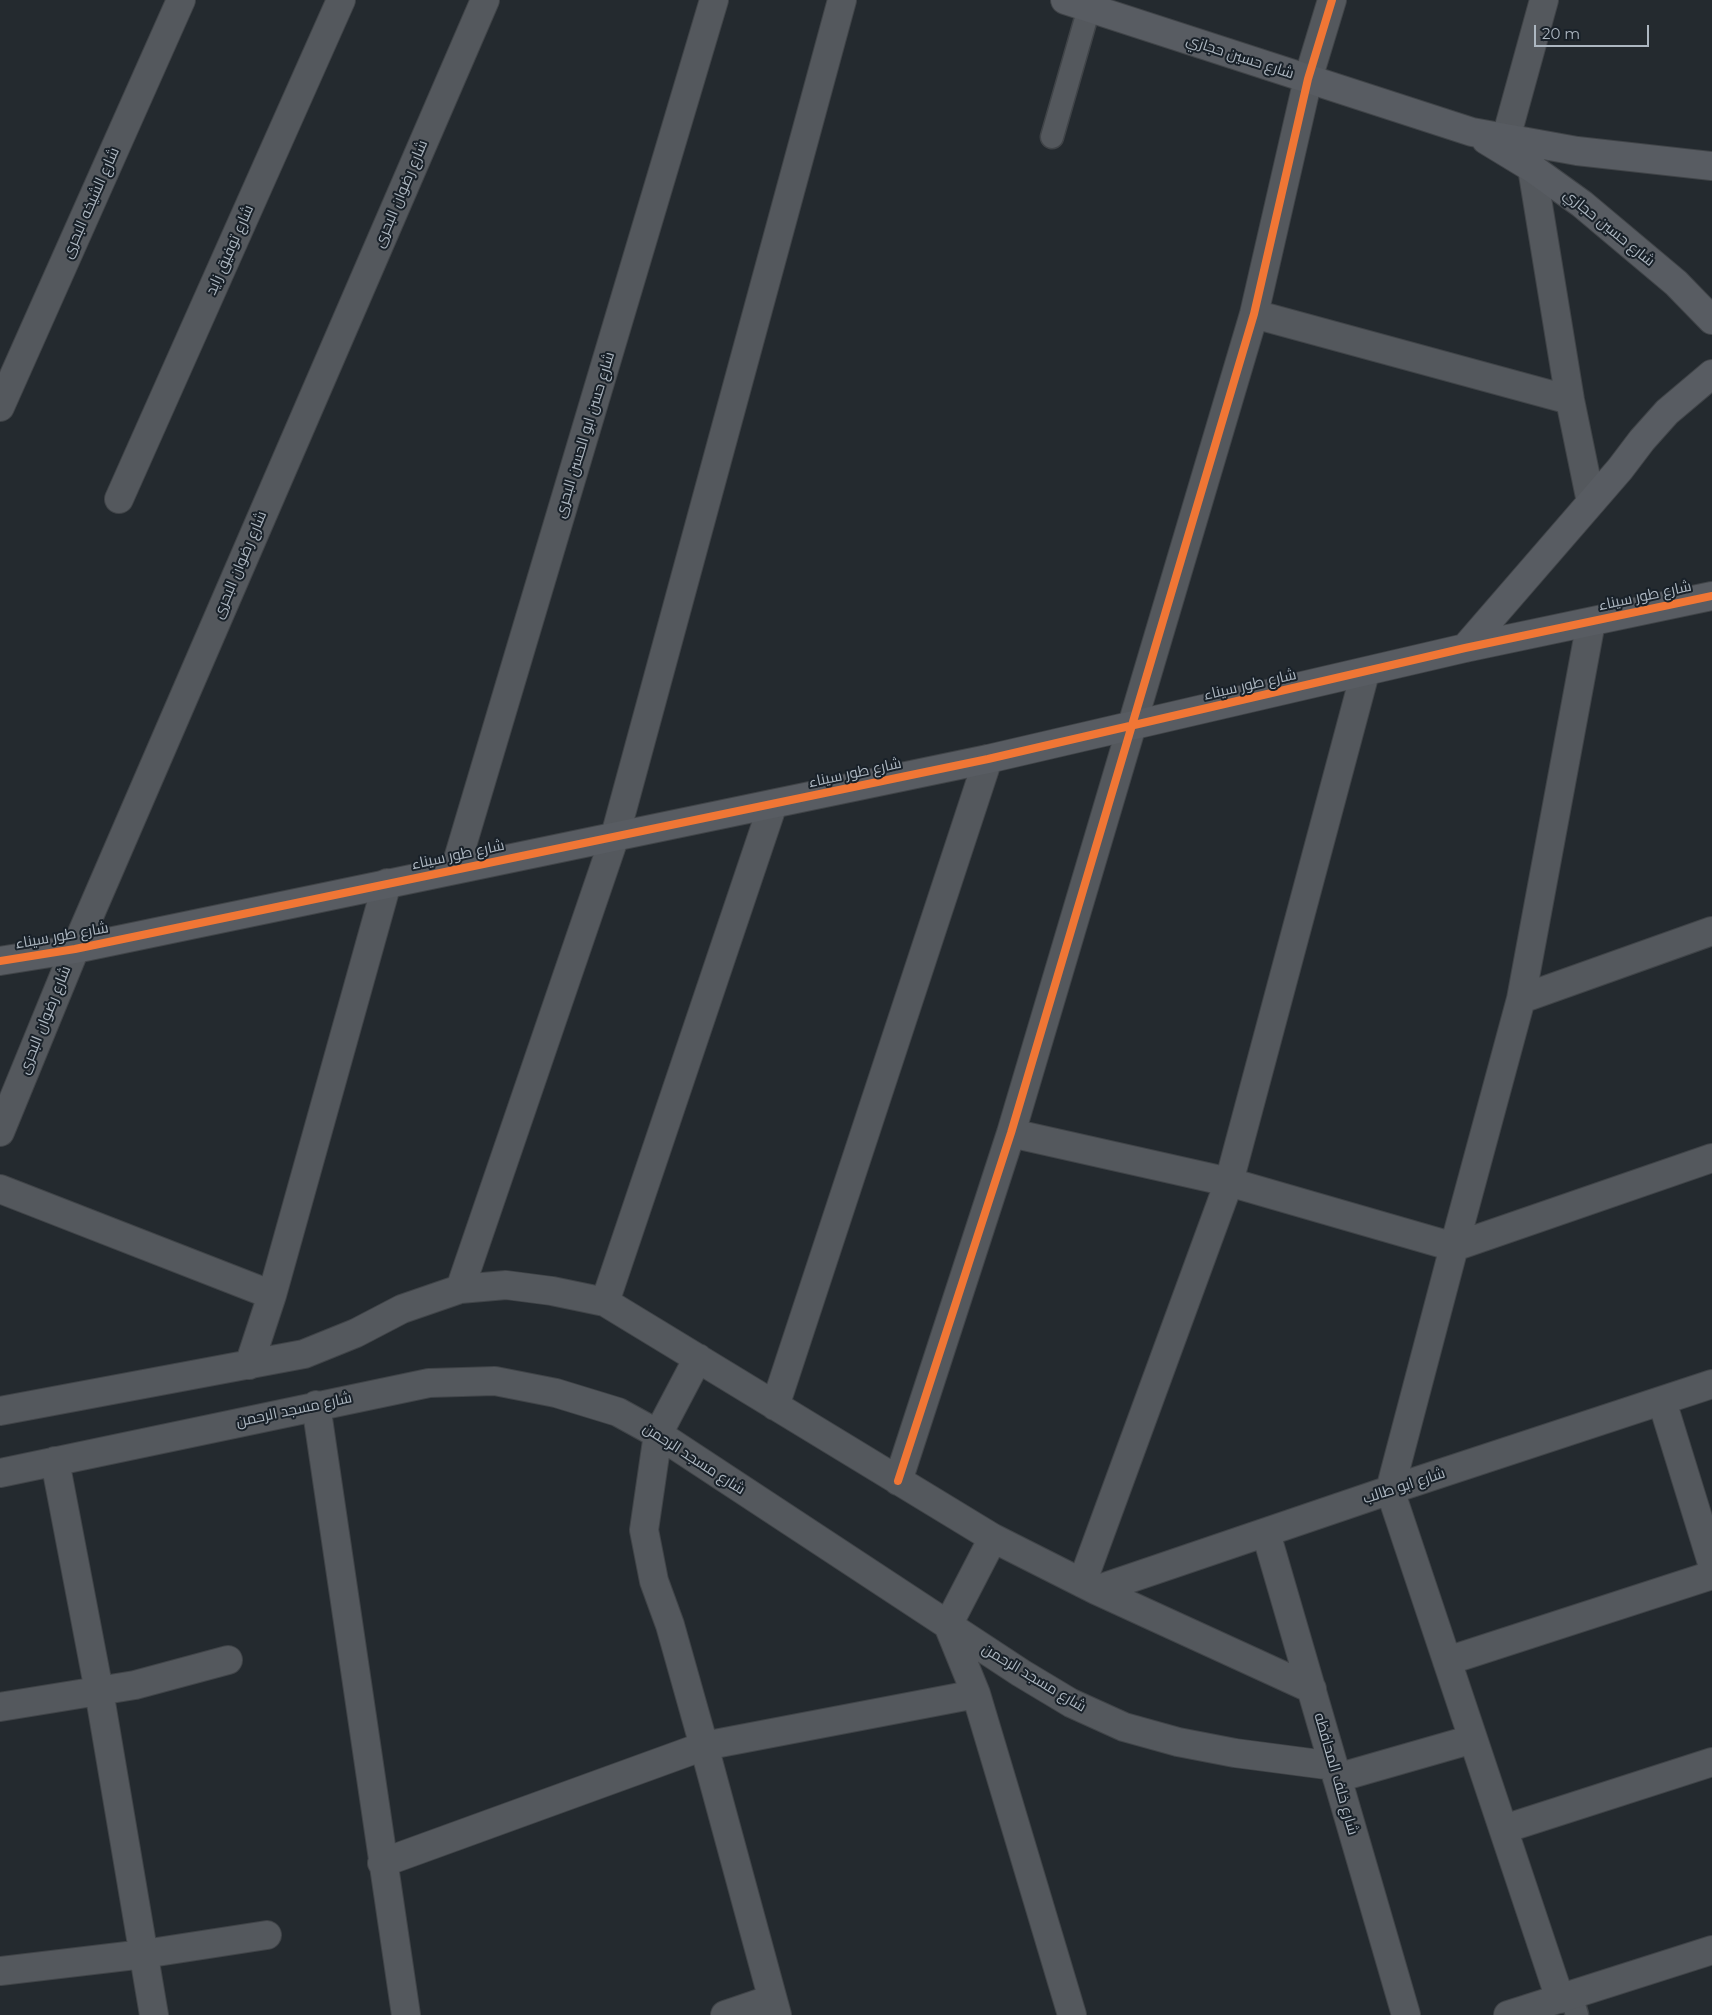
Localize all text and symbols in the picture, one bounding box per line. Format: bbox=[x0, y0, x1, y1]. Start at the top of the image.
scale bar bbox=[1537, 15, 1652, 47]
text: 20 m bbox=[1542, 24, 1580, 43]
street label: شارع حسين حجازي bbox=[1184, 31, 1296, 83]
street label: شارع رضوان البحرى bbox=[370, 137, 432, 251]
street label: شارع الشيخه البحرى bbox=[58, 145, 124, 261]
street label: شارع حسين حجازي bbox=[1560, 186, 1658, 270]
street label: شارع توفيق زايد bbox=[202, 202, 258, 298]
street label: شارع حسن ابو الحسن البحرى bbox=[551, 350, 619, 520]
street label: شارع رضوان البحرى bbox=[209, 508, 271, 622]
street label: شارع طور سيناء bbox=[1597, 577, 1693, 615]
street label: شارع طور سيناء bbox=[1202, 666, 1298, 704]
street label: شارع طور سيناء bbox=[807, 754, 903, 792]
street label: شارع طور سيناء bbox=[410, 836, 506, 874]
street label: شارع طور سيناء bbox=[14, 919, 110, 953]
street label: شارع رضوان البحرى bbox=[15, 963, 75, 1077]
street label: شارع مسجد الرحمن bbox=[234, 1389, 354, 1431]
street label: شارع مسجد الرحمن bbox=[640, 1419, 748, 1499]
street label: شارع ابو طالب bbox=[1361, 1464, 1447, 1508]
street label: شارع مسجد الرحمن bbox=[979, 1640, 1089, 1716]
street label: شارع خلف المحافظه bbox=[1310, 1711, 1362, 1837]

